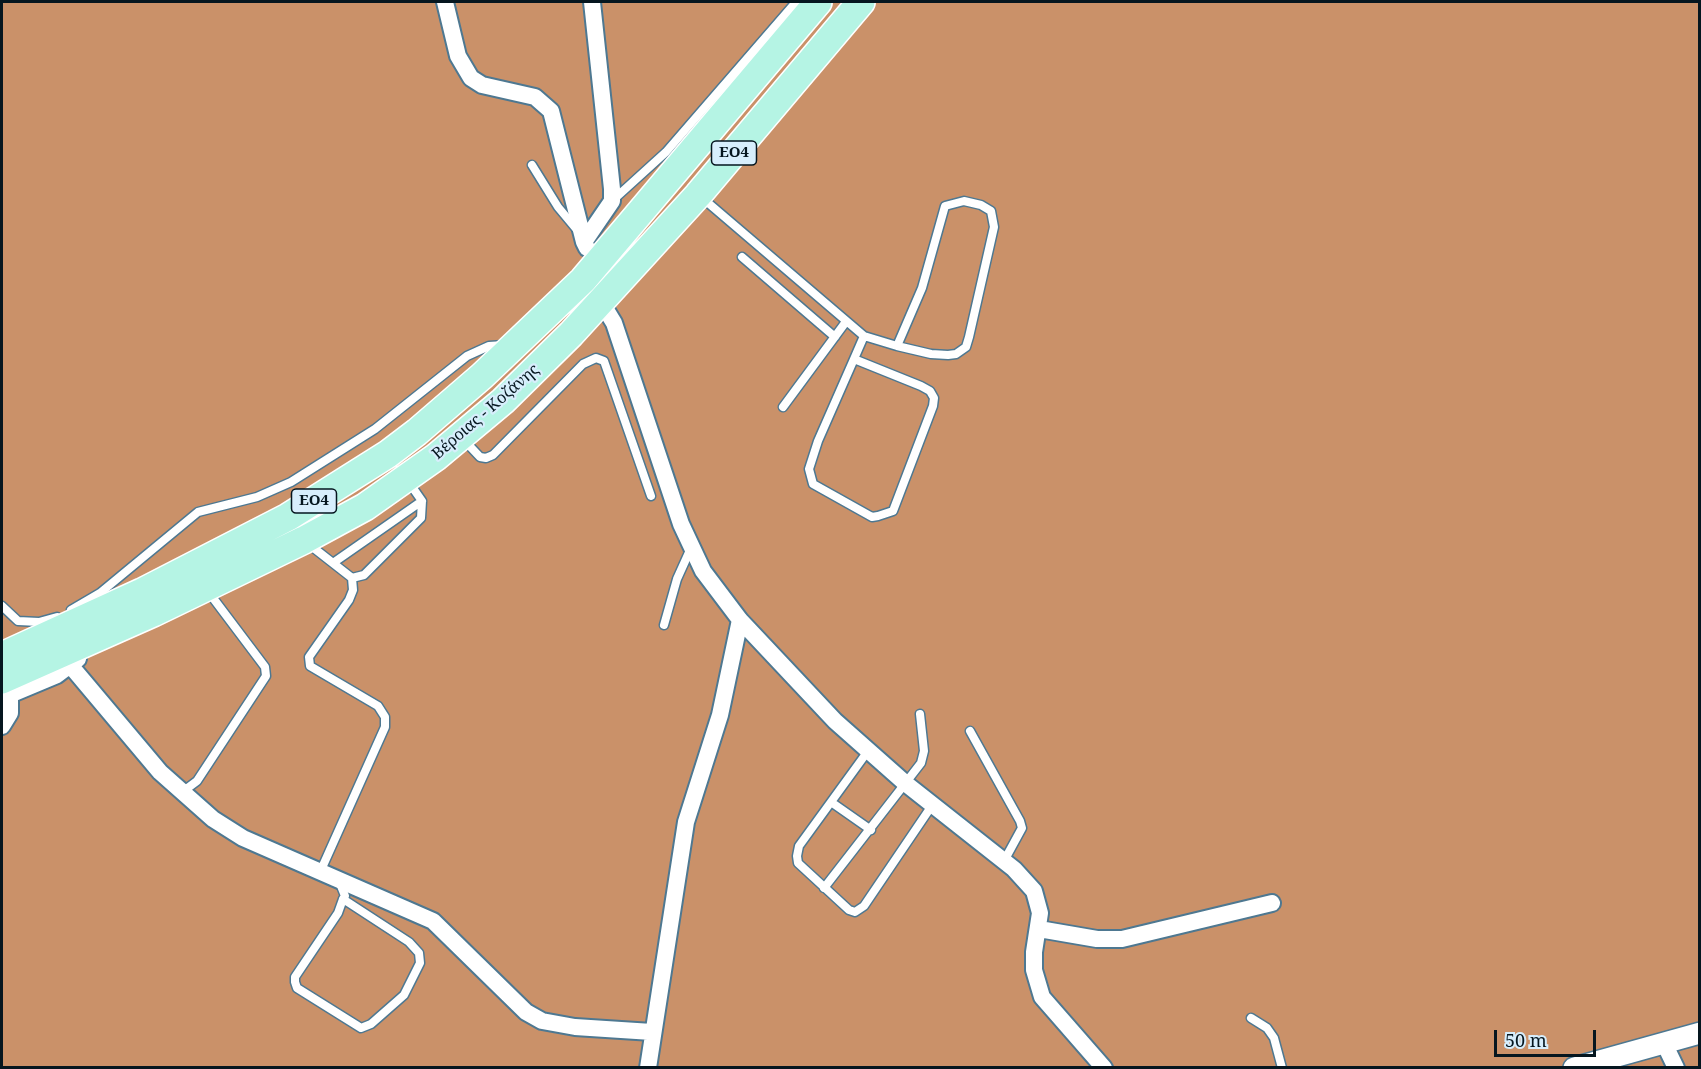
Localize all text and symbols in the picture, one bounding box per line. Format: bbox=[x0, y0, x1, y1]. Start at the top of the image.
road number: ΕΟ4 bbox=[712, 141, 756, 165]
street label: Βέροιας - Κοζάνης bbox=[429, 360, 543, 464]
road number: ΕΟ4 bbox=[292, 489, 336, 513]
scale bar bbox=[1497, 1018, 1599, 1056]
text: 50 m bbox=[1505, 1028, 1547, 1052]

